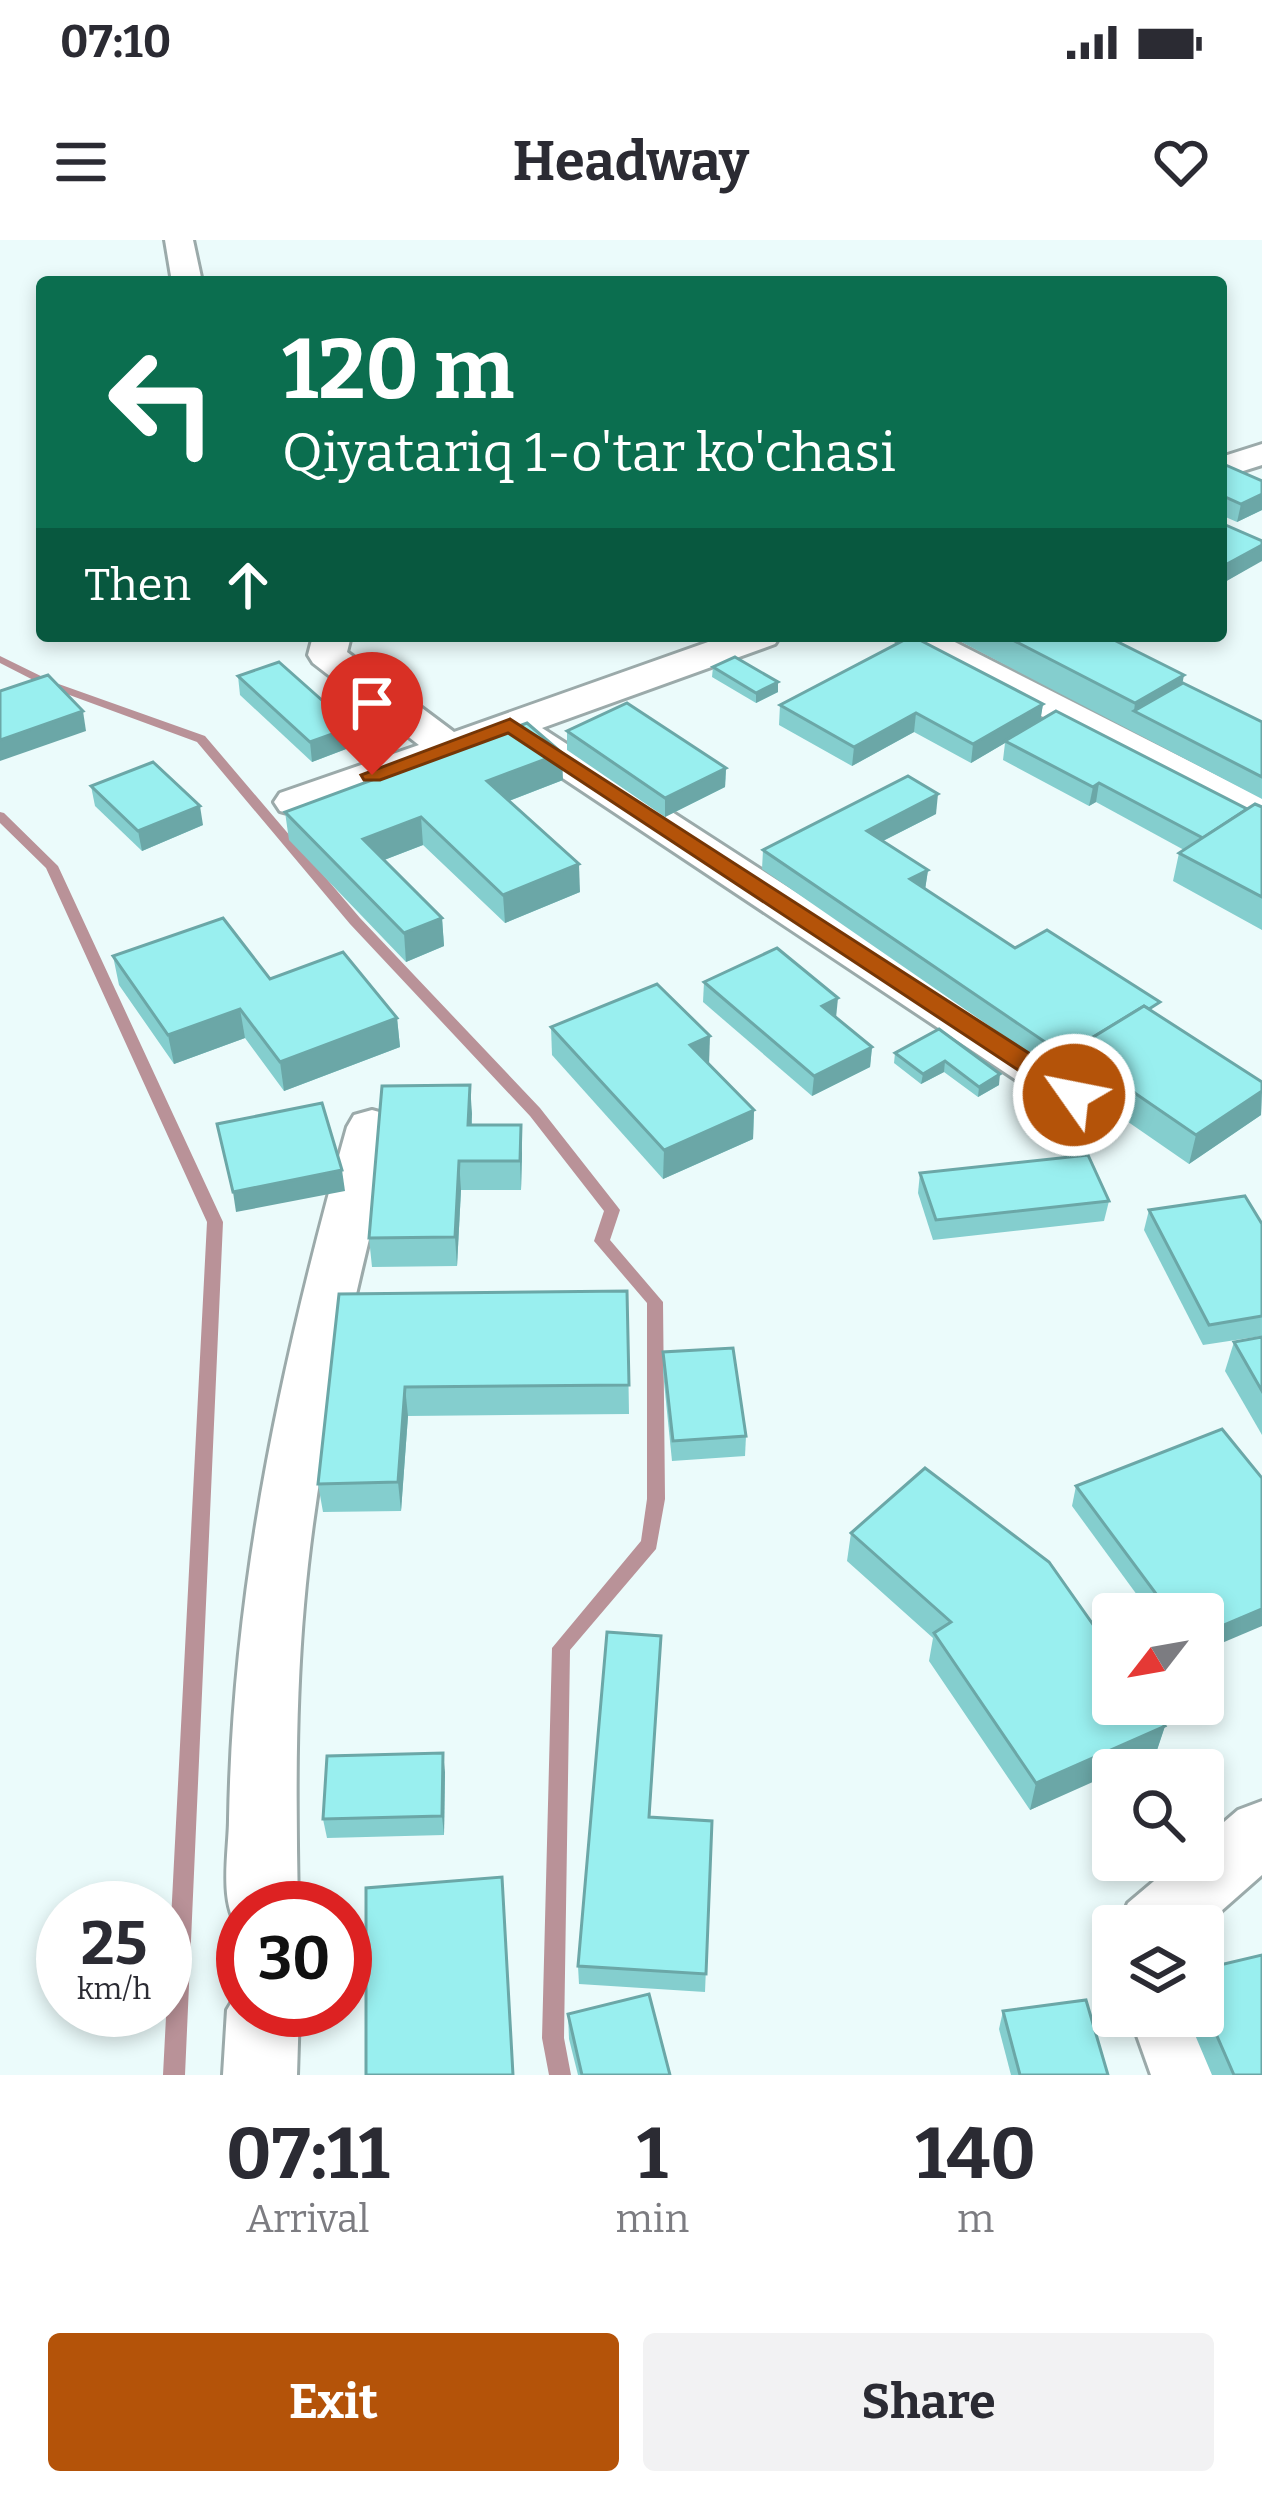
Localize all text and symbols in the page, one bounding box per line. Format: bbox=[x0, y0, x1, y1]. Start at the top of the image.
text: 07:10 bbox=[60, 15, 171, 69]
icon: menu bbox=[48, 129, 114, 195]
icon: heart bbox=[1148, 129, 1214, 195]
text: Headway bbox=[513, 130, 749, 194]
text: 120 m bbox=[282, 319, 514, 420]
icon: left bbox=[84, 324, 240, 480]
text: Qiyatariq 1-o'tar ko'chasi bbox=[282, 421, 896, 485]
icon: ahead bbox=[215, 552, 281, 618]
text: Then bbox=[84, 558, 191, 612]
pin bbox=[321, 652, 423, 775]
icon: arrive bbox=[339, 670, 405, 736]
position arrow bbox=[1011, 1032, 1137, 1158]
north arrow bbox=[1092, 1593, 1224, 1725]
map controls bbox=[1092, 1593, 1224, 2037]
button: search bbox=[1092, 1749, 1224, 1881]
speed limit sign: 30 bbox=[216, 1881, 372, 2037]
button: layers bbox=[1092, 1905, 1224, 2037]
text: 25 bbox=[81, 1908, 147, 1980]
text: km/h bbox=[77, 1971, 151, 2007]
text: 07:11 bbox=[226, 2111, 390, 2197]
text: 1 bbox=[637, 2111, 668, 2197]
text: 140 bbox=[915, 2111, 1036, 2197]
text: Arrival bbox=[246, 2196, 370, 2242]
text: min bbox=[616, 2196, 689, 2242]
text: m bbox=[957, 2196, 994, 2242]
button: Exit bbox=[48, 2333, 619, 2471]
button: Share bbox=[643, 2333, 1214, 2471]

